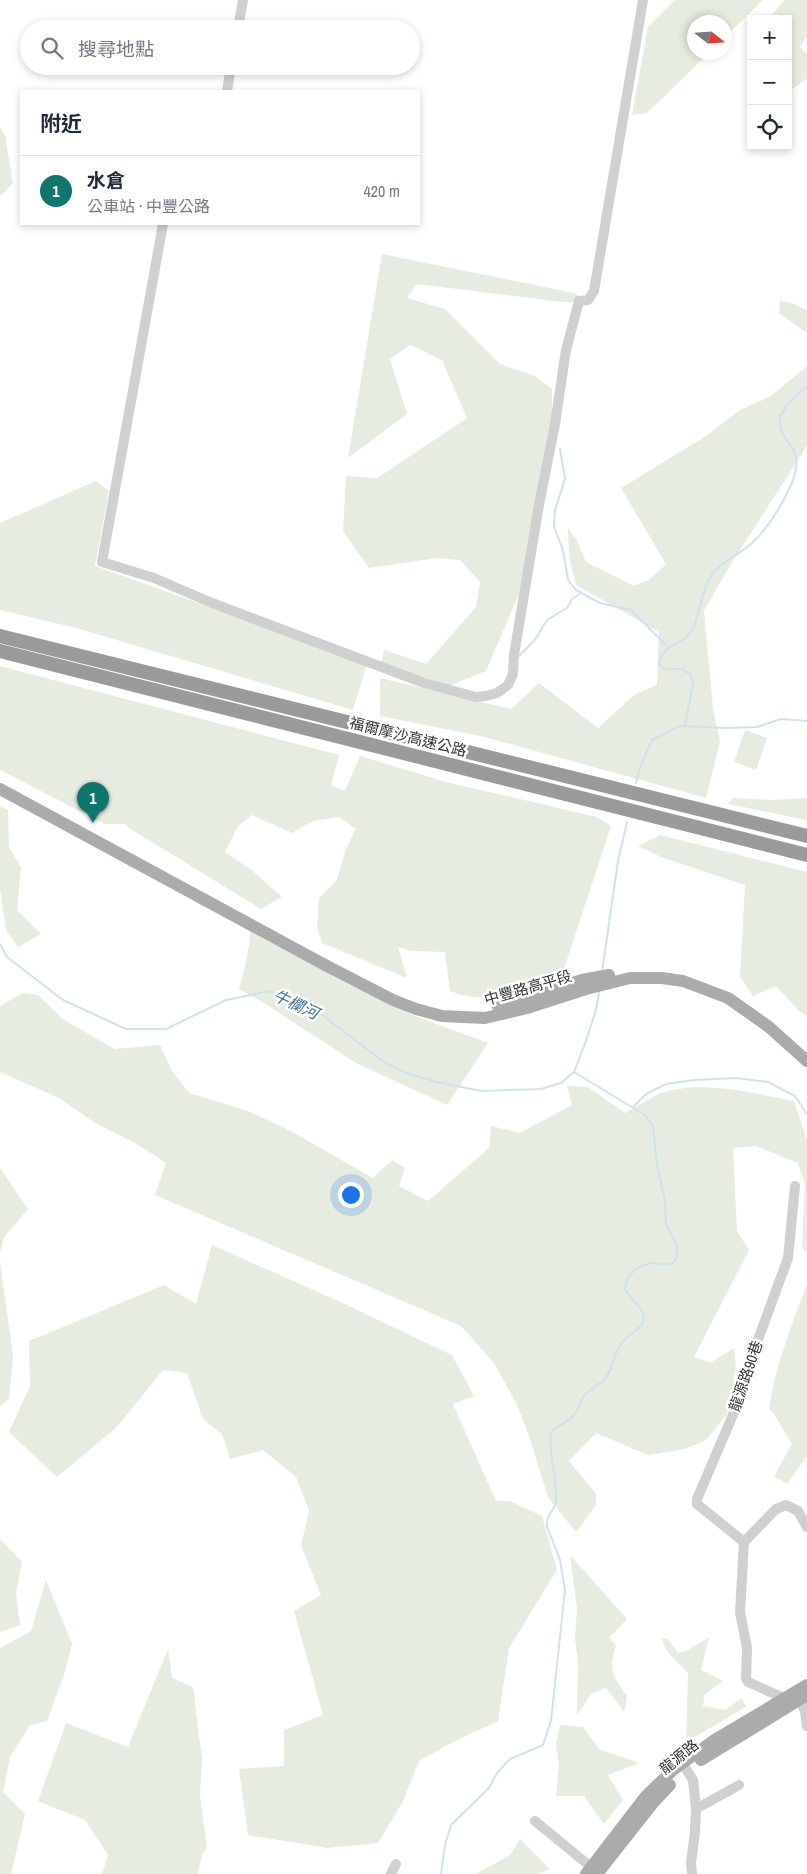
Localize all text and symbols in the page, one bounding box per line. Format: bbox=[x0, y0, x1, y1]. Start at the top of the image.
north arrow bbox=[687, 15, 732, 60]
map controls bbox=[747, 15, 792, 150]
button: + bbox=[747, 15, 792, 60]
search box bbox=[20, 20, 420, 75]
icon: search bbox=[38, 34, 66, 62]
text: 搜尋地點 bbox=[78, 36, 154, 62]
button: − bbox=[747, 60, 792, 105]
button: locate bbox=[747, 105, 792, 150]
text: 附近 bbox=[40, 109, 82, 138]
text: 水倉 bbox=[87, 167, 125, 193]
text: 1 bbox=[52, 180, 60, 202]
text: 420 m bbox=[364, 180, 400, 202]
text: 公車站 · 中豐公路 bbox=[87, 195, 210, 217]
street label: 福爾摩沙高速公路 bbox=[347, 712, 469, 761]
pin: 1 bbox=[77, 782, 109, 823]
street label: 中豐路高平段 bbox=[482, 965, 574, 1010]
water label: 牛欄河 bbox=[270, 984, 325, 1025]
your location bbox=[338, 1182, 364, 1208]
street label: 龍源路90巷 bbox=[724, 1338, 767, 1414]
street label: 龍源路 bbox=[655, 1734, 703, 1779]

